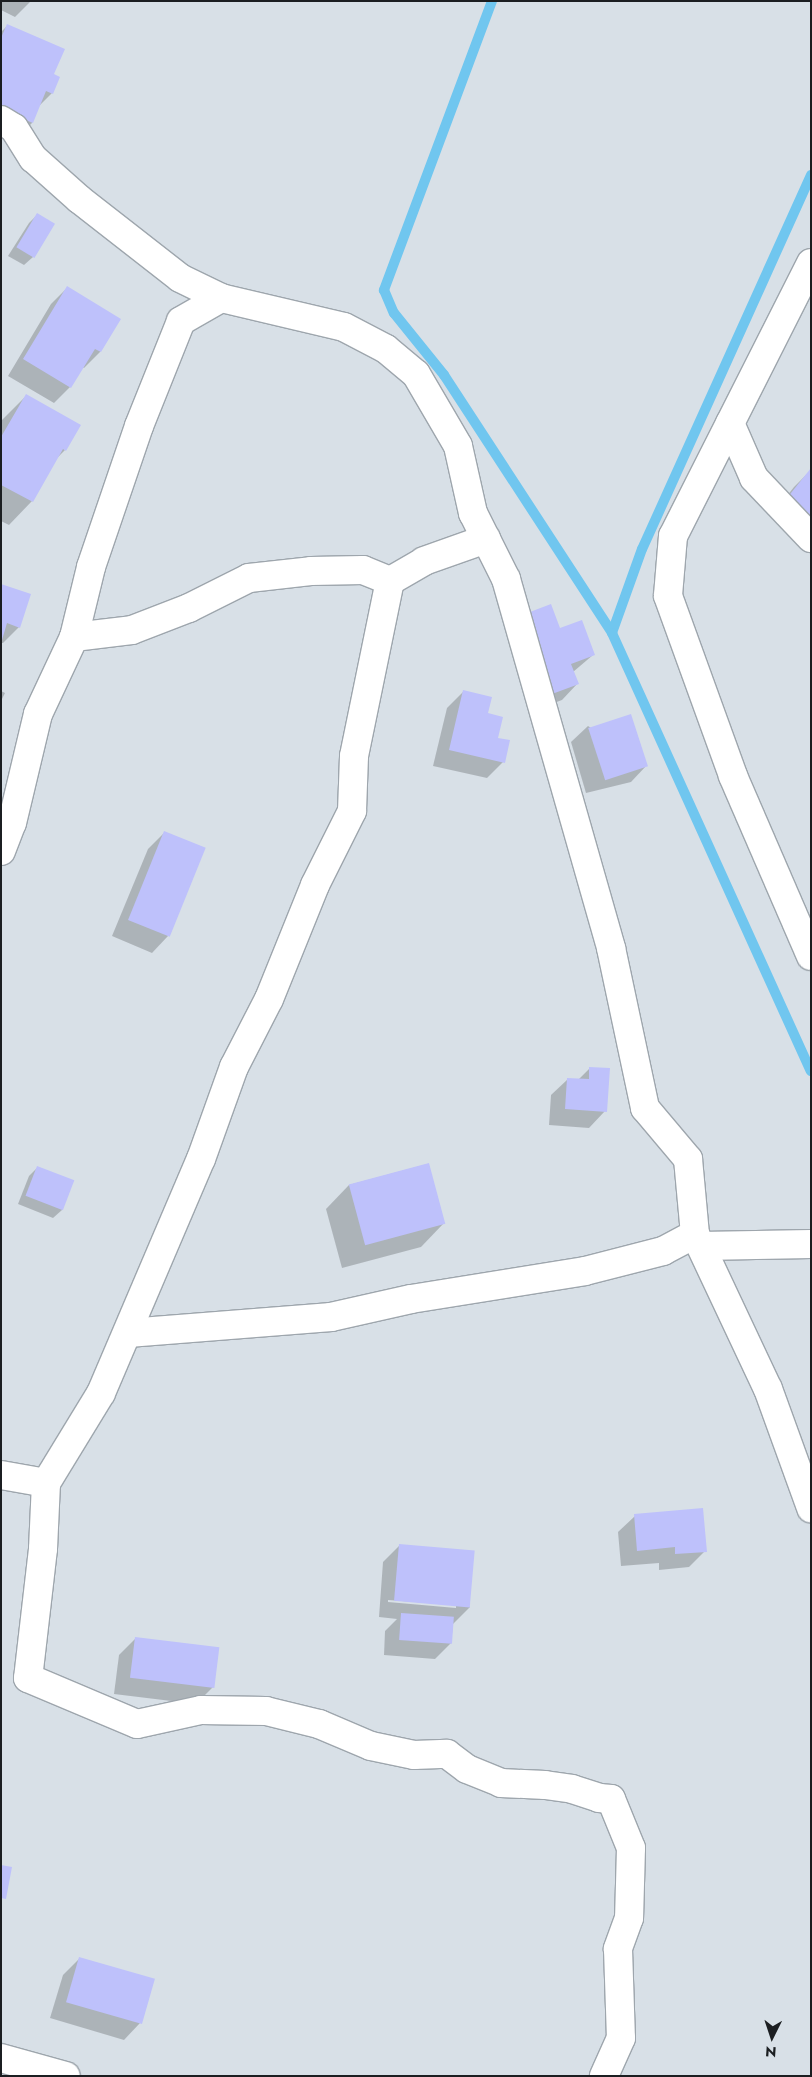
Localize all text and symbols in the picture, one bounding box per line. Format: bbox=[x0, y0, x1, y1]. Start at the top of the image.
north arrow bbox=[747, 2012, 797, 2062]
text: N bbox=[765, 2042, 777, 2062]

